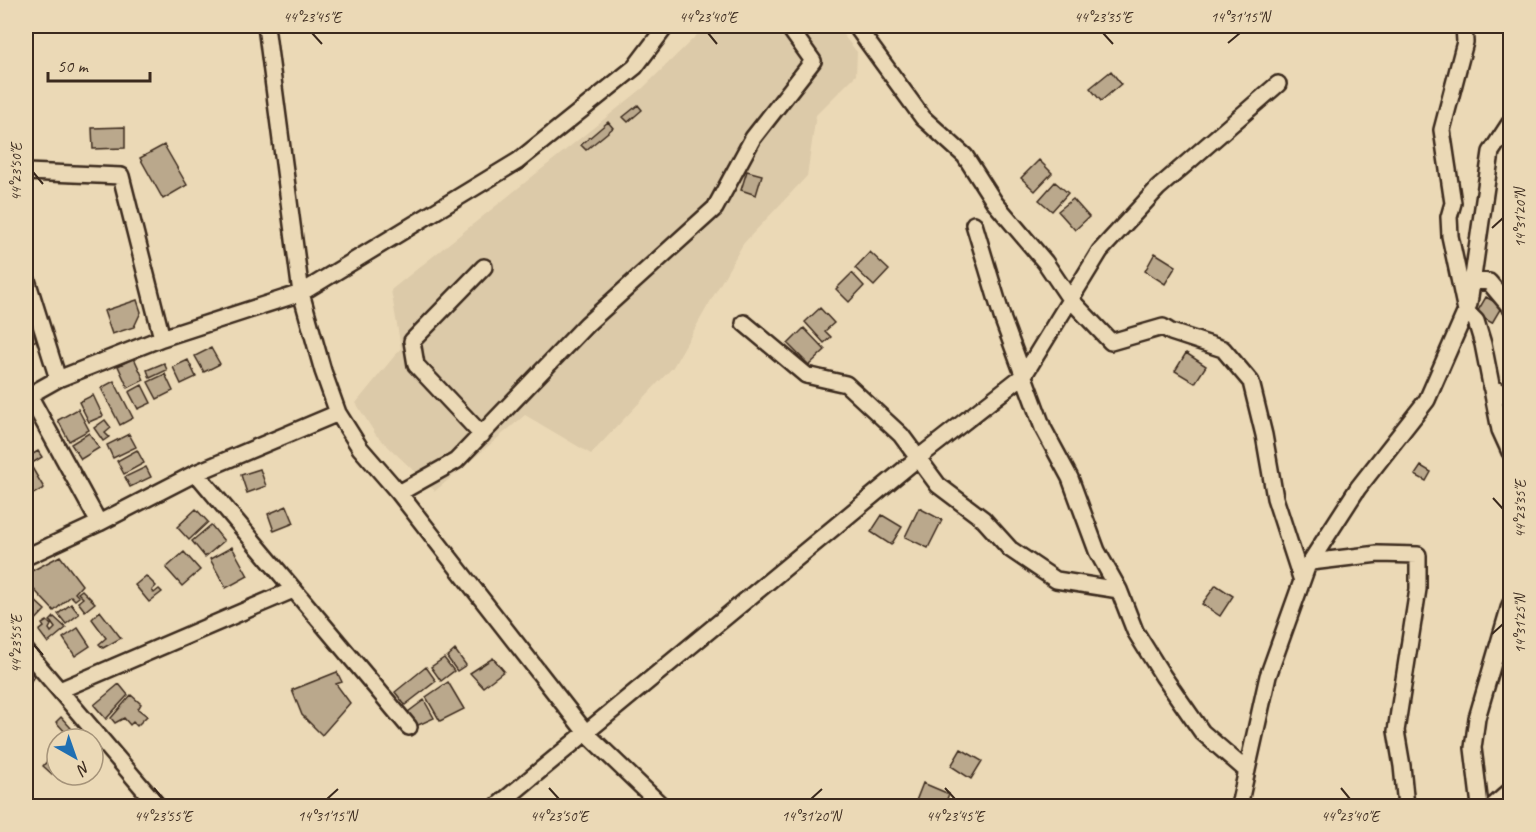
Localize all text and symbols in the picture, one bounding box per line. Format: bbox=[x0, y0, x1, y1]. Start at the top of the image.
text: 44°23'45"E bbox=[283, 8, 343, 27]
text: 44°23'40"E bbox=[679, 8, 739, 27]
text: 44°23'35"E bbox=[1074, 8, 1134, 27]
text: 14°31'15"N bbox=[1210, 8, 1273, 27]
scale bar bbox=[48, 45, 150, 83]
text: 50 m bbox=[57, 55, 90, 77]
text: 44°23'50"E bbox=[7, 141, 26, 201]
text: 14°31'20"N bbox=[1511, 185, 1530, 248]
text: 44°23'35"E bbox=[1511, 478, 1530, 538]
text: 14°31'25"N bbox=[1511, 591, 1530, 654]
text: 44°23'55"E bbox=[7, 613, 26, 673]
north arrow bbox=[45, 727, 105, 787]
text: N bbox=[71, 757, 94, 781]
text: 44°23'55"E bbox=[134, 807, 194, 826]
text: 14°31'15"N bbox=[297, 807, 360, 826]
text: 44°23'50"E bbox=[530, 807, 590, 826]
text: 14°31'20"N bbox=[781, 807, 844, 826]
text: 44°23'45"E bbox=[926, 807, 986, 826]
text: 44°23'40"E bbox=[1321, 807, 1381, 826]

